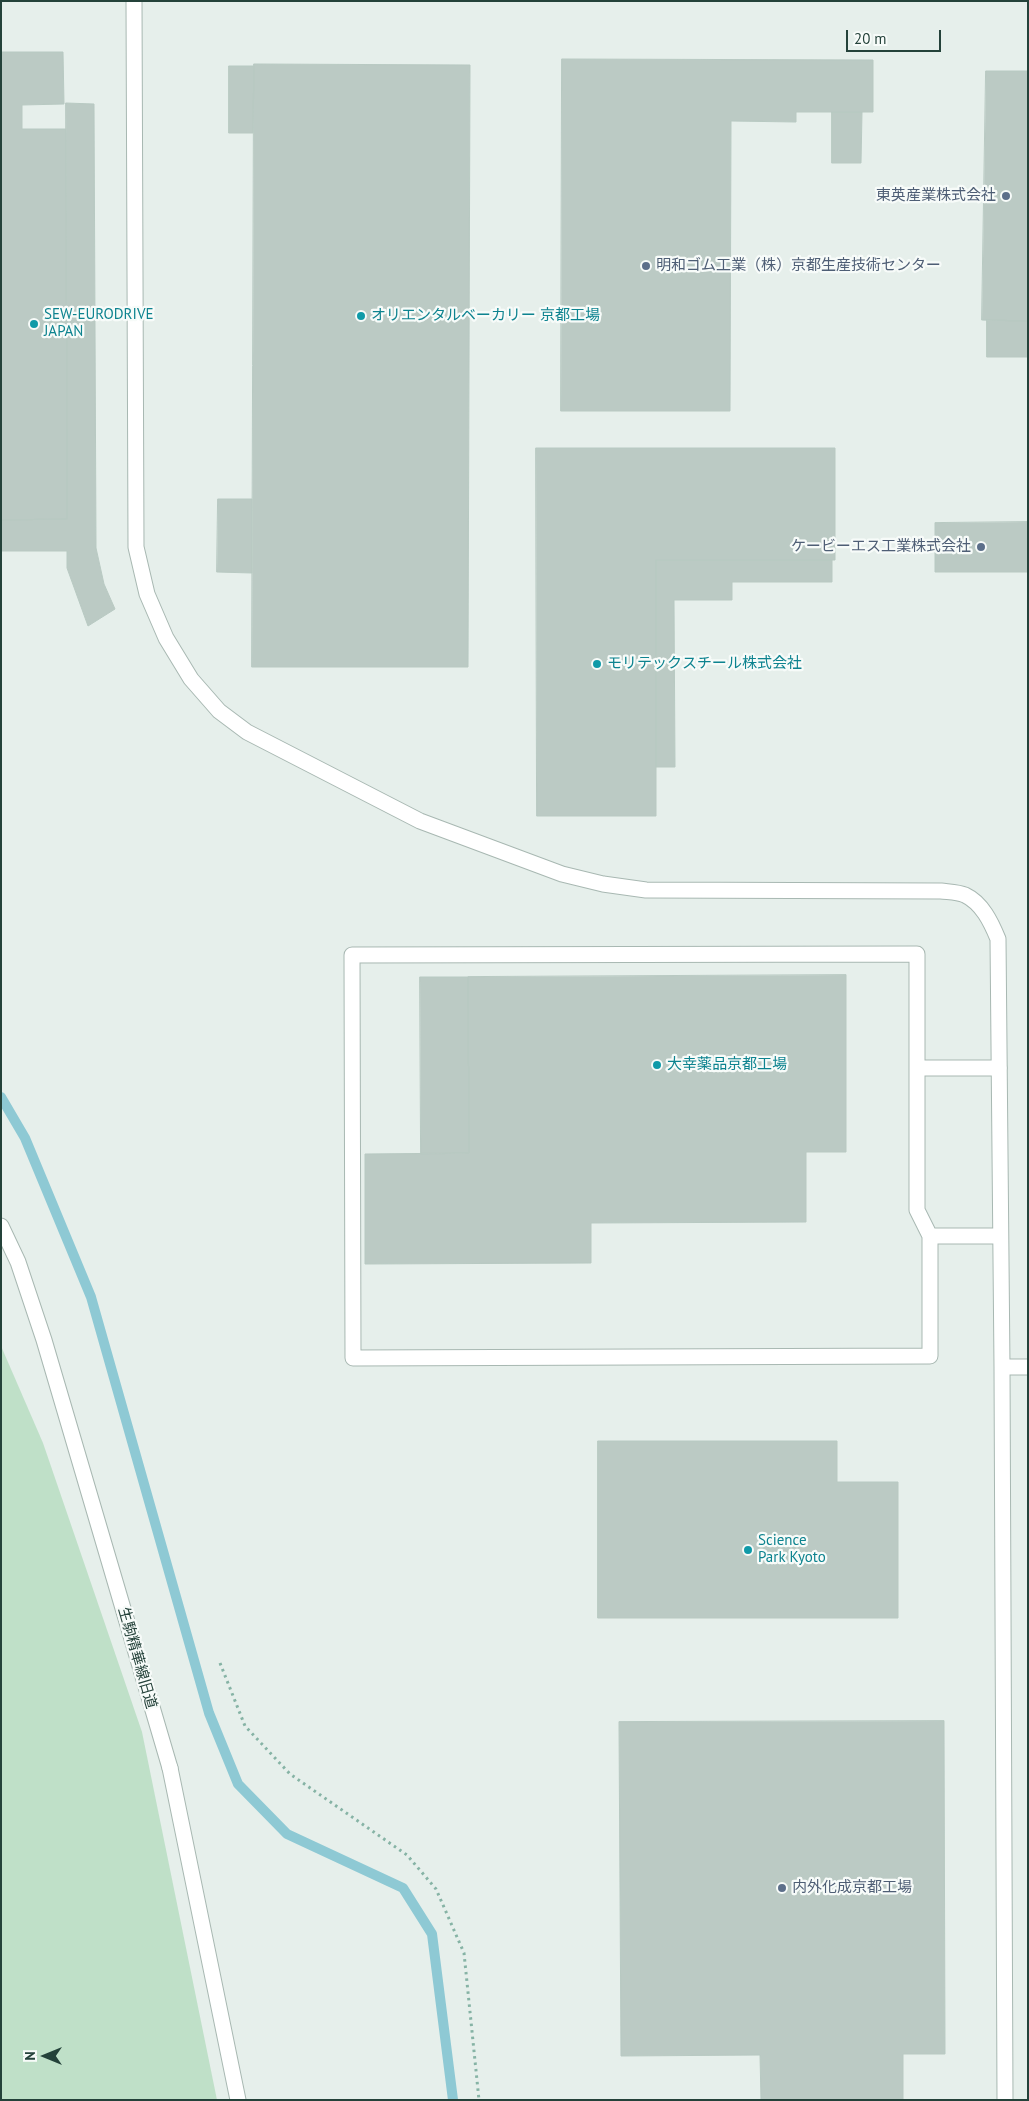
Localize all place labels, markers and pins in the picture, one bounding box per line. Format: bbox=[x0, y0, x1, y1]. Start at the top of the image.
place label: 東英産業株式会社 bbox=[876, 187, 996, 205]
marker: 東英産業株式会社 bbox=[1000, 190, 1012, 202]
place label: 明和ゴム工業（株）京都生産技術センター bbox=[656, 257, 941, 275]
marker: 明和ゴム工業（株）京都生産技術センター bbox=[640, 260, 652, 272]
place label: SEW-EURODRIVE JAPAN bbox=[44, 306, 153, 341]
place label: オリエンタルベーカリー 京都工場 bbox=[371, 307, 600, 325]
marker: オリエンタルベーカリー 京都工場 bbox=[355, 310, 367, 322]
marker: SEW-EURODRIVE JAPAN bbox=[28, 318, 40, 330]
place label: ケービーエス工業株式会社 bbox=[791, 538, 971, 556]
marker: ケービーエス工業株式会社 bbox=[975, 541, 987, 553]
place label: モリテックスチール株式会社 bbox=[607, 655, 802, 673]
marker: モリテックスチール株式会社 bbox=[591, 658, 603, 670]
place label: 大幸薬品京都工場 bbox=[667, 1056, 787, 1074]
marker: 大幸薬品京都工場 bbox=[651, 1059, 663, 1071]
place label: Science Park Kyoto bbox=[758, 1532, 826, 1567]
marker: Science Park Kyoto bbox=[742, 1544, 754, 1556]
place label: 内外化成京都工場 bbox=[792, 1879, 912, 1897]
marker: 内外化成京都工場 bbox=[776, 1882, 788, 1894]

